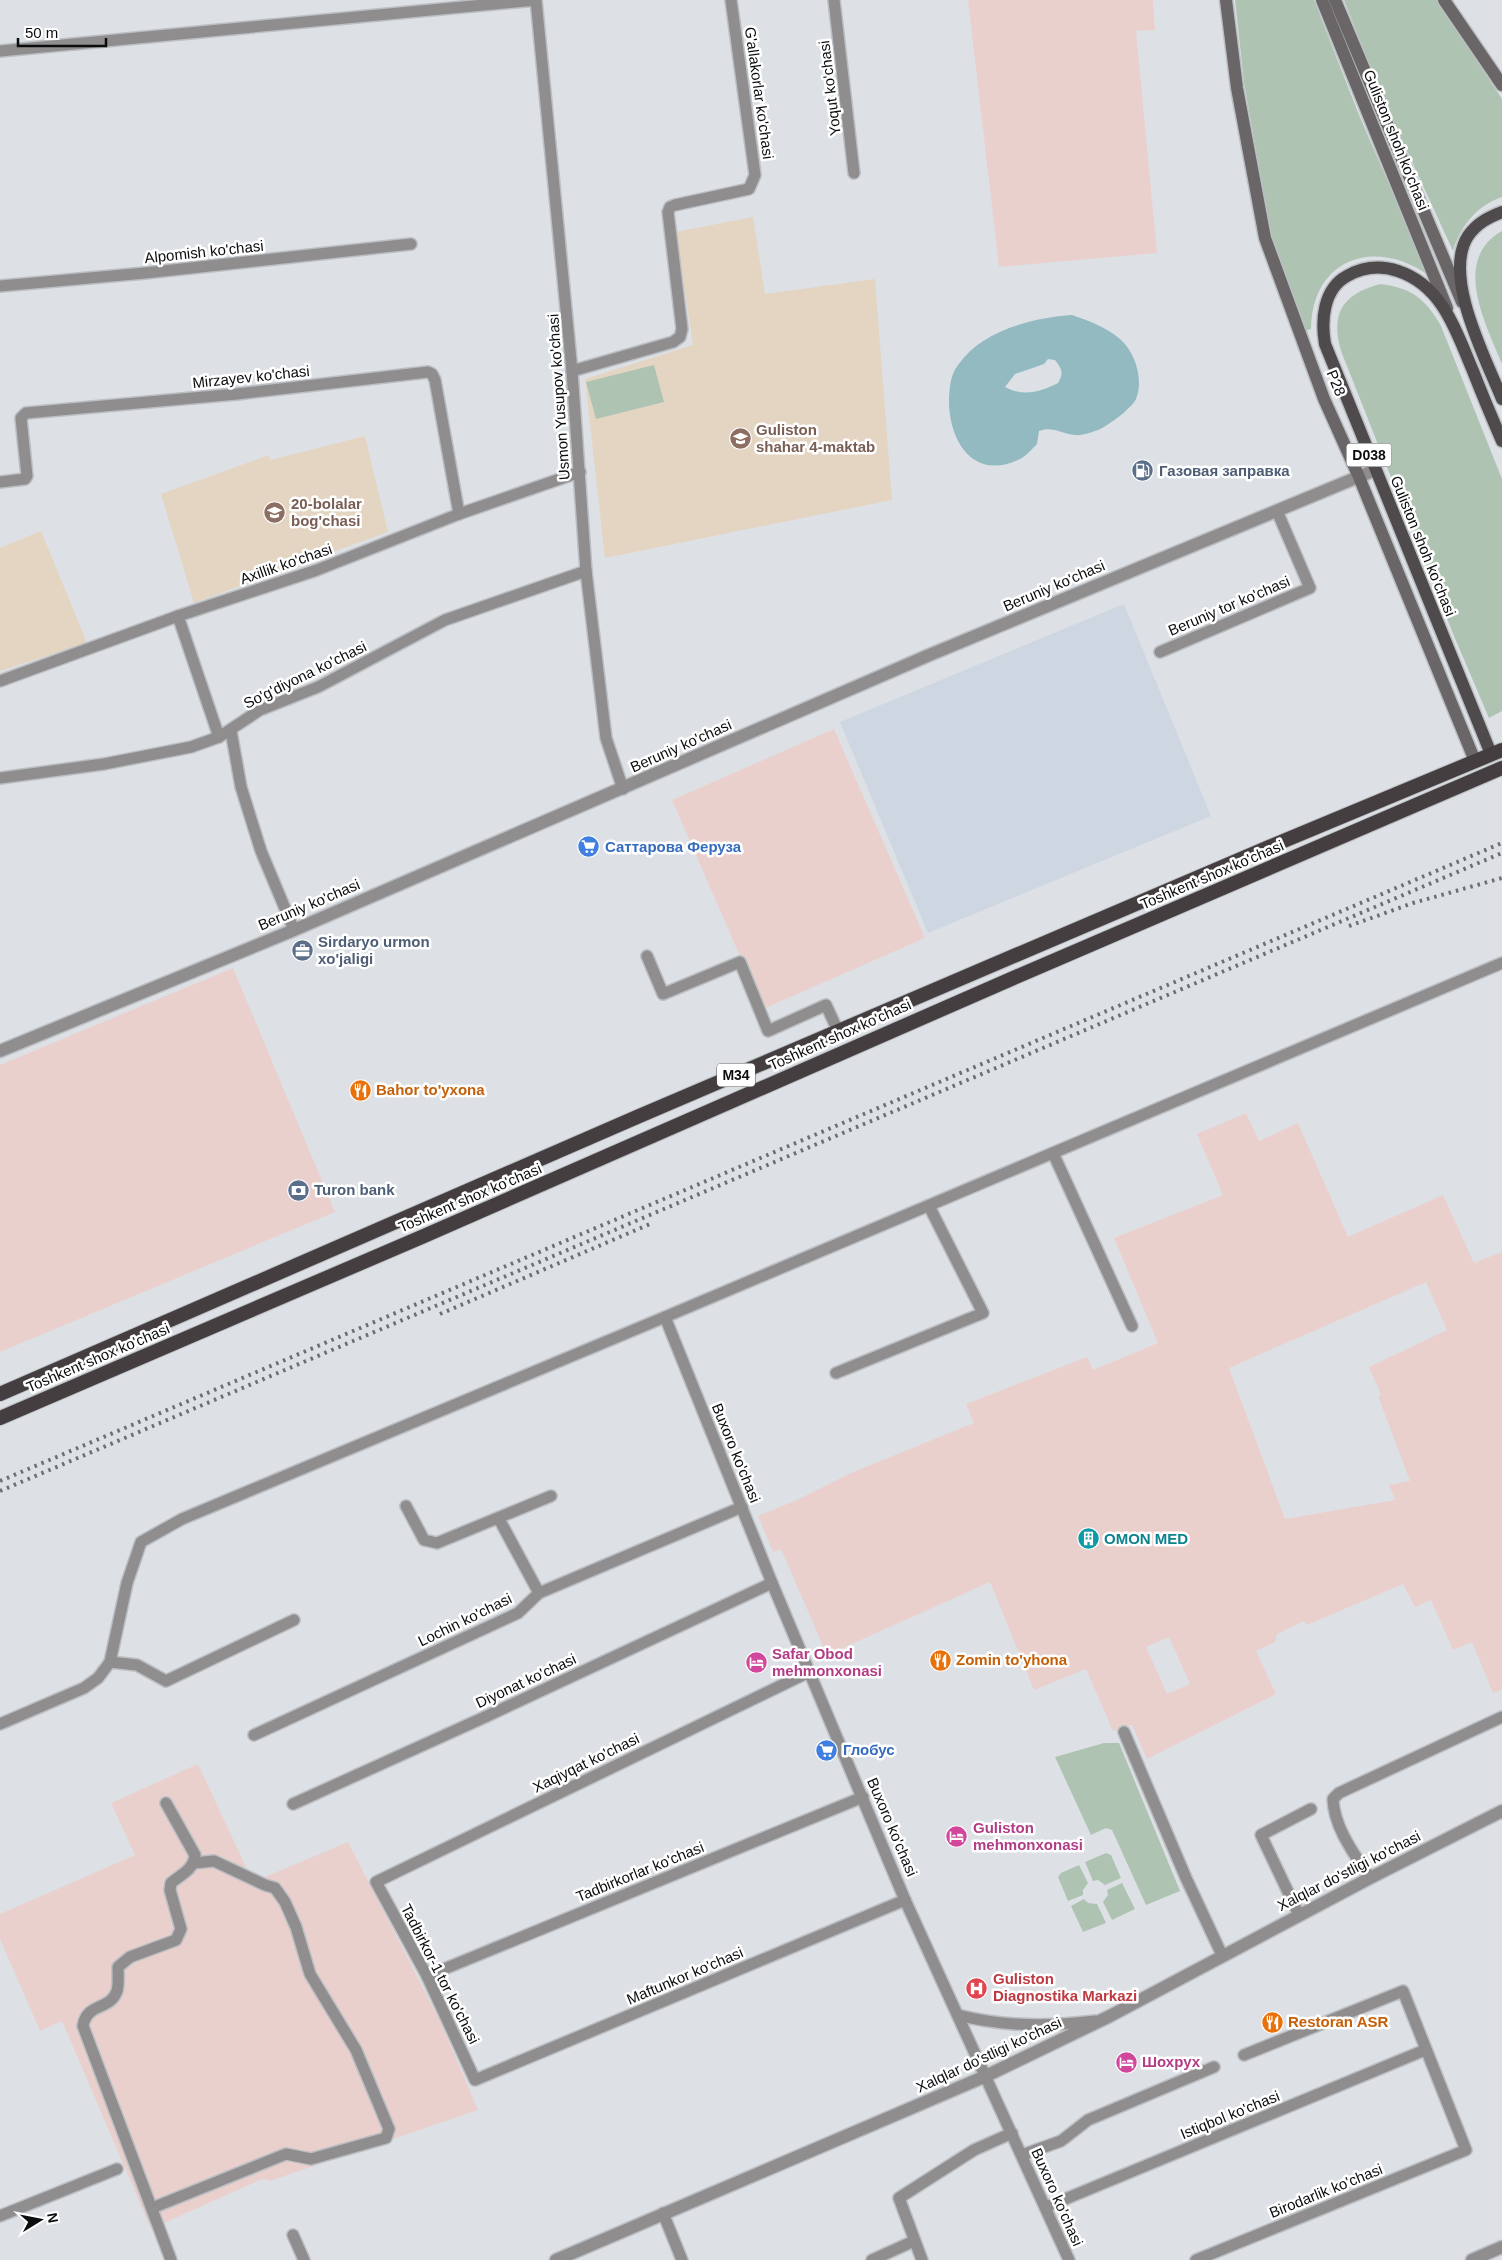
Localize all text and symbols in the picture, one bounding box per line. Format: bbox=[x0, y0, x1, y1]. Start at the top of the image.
scale bar bbox=[18, 15, 105, 47]
text: 50 m bbox=[25, 24, 58, 41]
street label: G'allakorlar ko'chasi bbox=[742, 26, 777, 160]
street label: Yoqut ko'chasi bbox=[815, 40, 844, 137]
street label: Guliston shoh ko'chasi bbox=[1361, 67, 1432, 212]
street label: Alpomish ko'chasi bbox=[144, 237, 264, 266]
street label: Usmon Yusupov ko'chasi bbox=[544, 313, 573, 481]
street label: Mirzayev ko'chasi bbox=[191, 362, 310, 391]
street label: Р28 bbox=[1324, 367, 1349, 398]
place label: Guliston shahar 4-maktab bbox=[756, 421, 875, 455]
school or university icon: Guliston shahar 4-maktab bbox=[728, 427, 752, 451]
road number: D038 bbox=[1346, 444, 1392, 466]
fuel station icon: Газовая заправка bbox=[1131, 459, 1155, 483]
place label: Газовая заправка bbox=[1159, 462, 1290, 479]
street label: Guliston shoh ko'chasi bbox=[1388, 473, 1459, 618]
place label: 20-bolalar bog'chasi bbox=[291, 495, 362, 529]
school or university icon: 20-bolalar bog'chasi bbox=[263, 501, 287, 525]
street label: Axillik ko'chasi bbox=[238, 540, 334, 587]
street label: Beruniy ko'chasi bbox=[1000, 556, 1107, 615]
street label: Beruniy tor ko'chasi bbox=[1165, 572, 1292, 639]
street label: So'g'diyona ko'chasi bbox=[241, 637, 369, 712]
street label: Beruniy ko'chasi bbox=[628, 716, 734, 775]
supermarket icon: Саттарова Феруза bbox=[577, 835, 601, 859]
street label: Toshkent shox ko'chasi bbox=[1138, 837, 1286, 912]
place label: Саттарова Феруза bbox=[605, 838, 742, 855]
street label: Beruniy ko'chasi bbox=[255, 875, 362, 934]
place label: Sirdaryo urmon xo'jaligi bbox=[318, 933, 430, 967]
office icon: Sirdaryo urmon xo'jaligi bbox=[290, 939, 314, 963]
street label: Toshkent shox ko'chasi bbox=[766, 996, 913, 1074]
road number: M34 bbox=[717, 1064, 755, 1086]
restaurant icon: Bahor to'yxona bbox=[348, 1078, 372, 1102]
place label: Bahor to'yxona bbox=[376, 1081, 485, 1098]
street label: Toshkent shox ko'chasi bbox=[396, 1160, 544, 1235]
bank icon: Turon bank bbox=[286, 1178, 310, 1202]
place label: Turon bank bbox=[314, 1181, 395, 1198]
street label: Toshkent shox ko'chasi bbox=[24, 1320, 172, 1395]
street label: Buxoro ko'chasi bbox=[709, 1401, 764, 1505]
building icon: OMON MED bbox=[1076, 1527, 1100, 1551]
place label: OMON MED bbox=[1104, 1530, 1188, 1547]
street label: Lochin ko'chasi bbox=[415, 1590, 514, 1650]
place label: Safar Obod mehmonxonasi bbox=[772, 1645, 882, 1679]
restaurant icon: Zomin to'yhona bbox=[928, 1648, 952, 1672]
street label: Diyonat ko'chasi bbox=[473, 1650, 579, 1711]
hotel icon: Safar Obod mehmonxonasi bbox=[744, 1651, 768, 1675]
place label: Zomin to'yhona bbox=[956, 1651, 1068, 1668]
street label: Xaqiyqat ko'chasi bbox=[530, 1729, 642, 1796]
supermarket icon: Глобус bbox=[815, 1738, 839, 1762]
place label: Глобус bbox=[843, 1741, 895, 1758]
street label: Buxoro ko'chasi bbox=[864, 1775, 921, 1879]
place label: Guliston mehmonxonasi bbox=[973, 1819, 1083, 1853]
hotel icon: Guliston mehmonxonasi bbox=[945, 1825, 969, 1849]
street label: Xalqlar do'stligi ko'chasi bbox=[1274, 1827, 1423, 1914]
street label: Tadbirkorlar ko'chasi bbox=[573, 1838, 706, 1905]
street label: Tadbirkor-1 tor ko'chasi bbox=[398, 1901, 483, 2047]
street label: Maftunkor ko'chasi bbox=[624, 1943, 745, 2008]
place label: Guliston Diagnostika Markazi bbox=[993, 1970, 1137, 2004]
hospital icon: Guliston Diagnostika Markazi bbox=[965, 1976, 989, 2000]
restaurant icon: Restoran ASR bbox=[1260, 2010, 1284, 2034]
street label: Xalqlar do'stligi ko'chasi bbox=[913, 2013, 1064, 2096]
place label: Restoran ASR bbox=[1288, 2013, 1388, 2030]
hotel icon: Шохрух bbox=[1114, 2050, 1138, 2074]
place label: Шохрух bbox=[1142, 2053, 1201, 2070]
street label: Istiqbol ko'chasi bbox=[1178, 2087, 1282, 2142]
street label: Buxoro ko'chasi bbox=[1028, 2145, 1087, 2248]
street label: Birodarlik ko'chasi bbox=[1267, 2160, 1385, 2221]
north arrow bbox=[15, 2195, 65, 2245]
text: N bbox=[44, 2211, 62, 2224]

